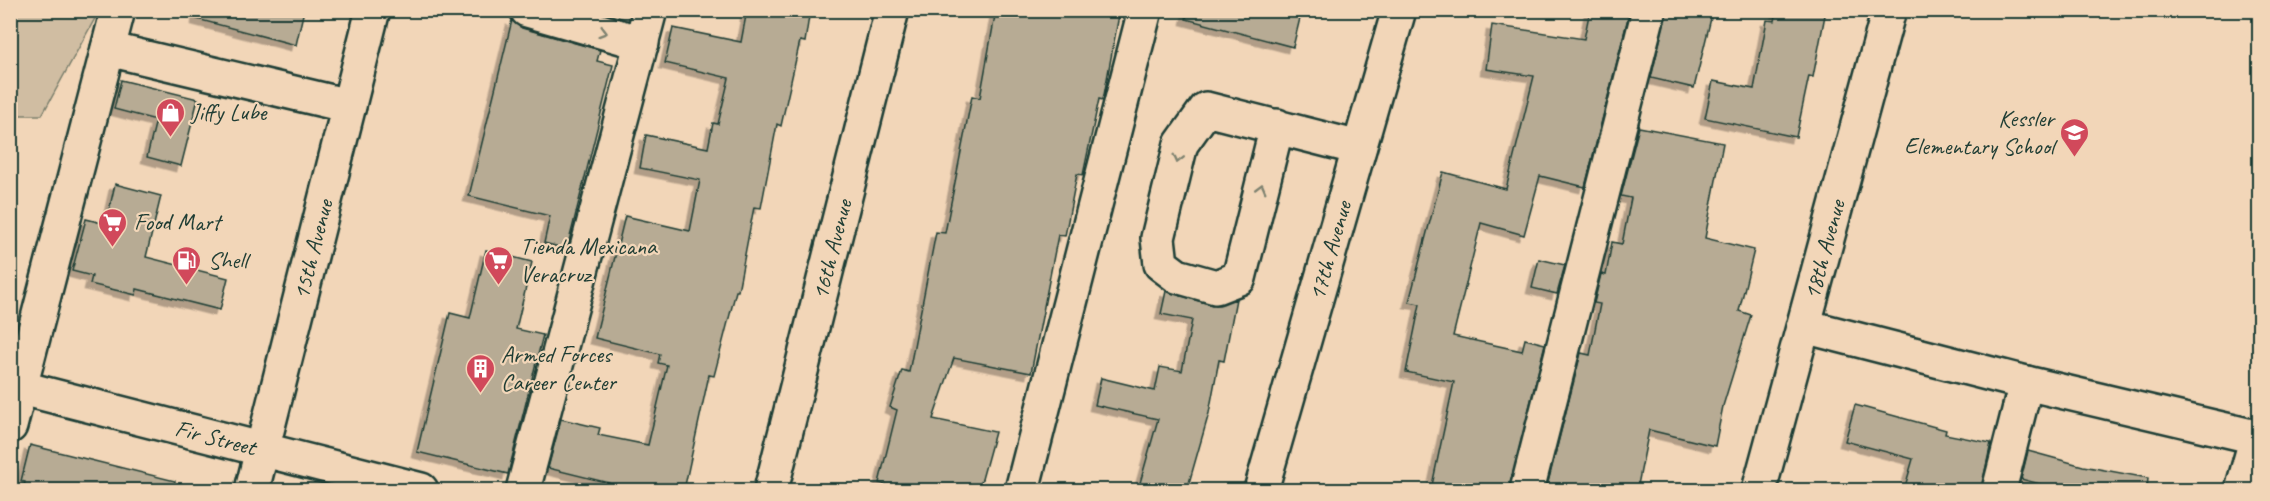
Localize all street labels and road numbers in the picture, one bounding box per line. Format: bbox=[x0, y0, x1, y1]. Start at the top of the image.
street label: 15th Avenue bbox=[286, 194, 340, 302]
street label: 16th Avenue bbox=[805, 194, 859, 302]
street label: 18th Avenue bbox=[1796, 195, 1852, 303]
street label: 17th Avenue bbox=[1301, 196, 1359, 304]
street label: Fir Street bbox=[172, 413, 261, 463]

